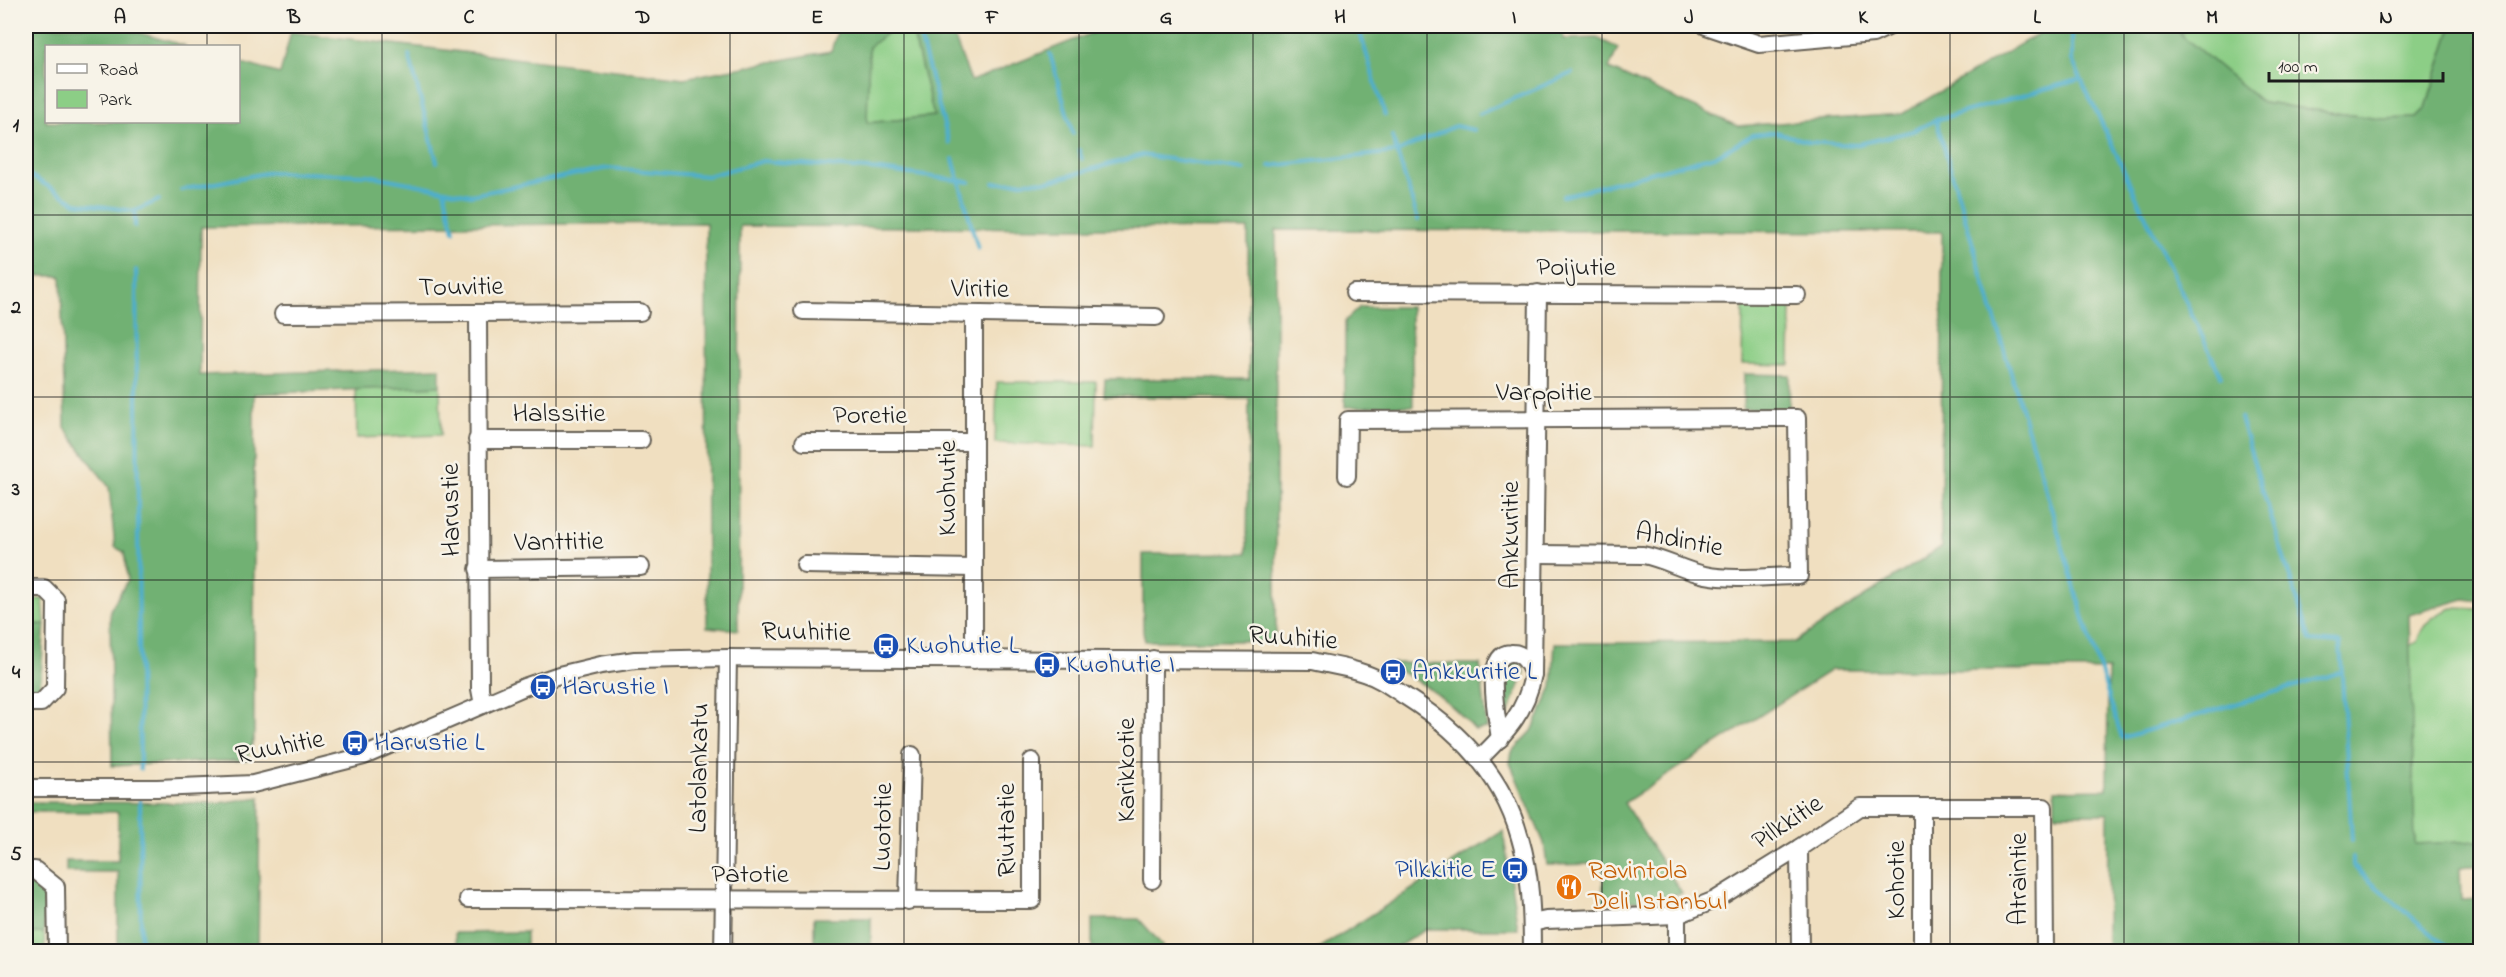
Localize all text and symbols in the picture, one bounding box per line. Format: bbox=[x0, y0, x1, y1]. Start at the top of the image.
text: A bbox=[114, 4, 126, 33]
text: B bbox=[286, 4, 301, 33]
text: C bbox=[464, 4, 475, 33]
text: D bbox=[635, 4, 650, 33]
text: E bbox=[811, 4, 823, 33]
text: F bbox=[985, 4, 999, 33]
text: G bbox=[1160, 4, 1173, 33]
text: H bbox=[1334, 4, 1346, 33]
text: I bbox=[1512, 4, 1517, 33]
text: J bbox=[1684, 4, 1694, 33]
text: K bbox=[1858, 4, 1869, 33]
text: L bbox=[2033, 4, 2041, 33]
text: M bbox=[2206, 4, 2218, 33]
text: N bbox=[2379, 4, 2393, 33]
legend bbox=[45, 45, 240, 123]
scale bar bbox=[2269, 45, 2443, 83]
text: 100 m bbox=[2278, 55, 2318, 81]
text: Road bbox=[99, 58, 138, 84]
text: Park bbox=[99, 88, 132, 114]
text: 1 bbox=[13, 112, 20, 141]
street label: Poijutie bbox=[1536, 249, 1617, 288]
street label: Touvitie bbox=[418, 268, 505, 308]
street label: Viritie bbox=[950, 270, 1010, 310]
text: 2 bbox=[10, 294, 21, 323]
street label: Varppitie bbox=[1495, 374, 1593, 413]
street label: Halssitie bbox=[512, 395, 606, 434]
street label: Poretie bbox=[833, 397, 908, 436]
street label: Kuohutie bbox=[929, 439, 968, 536]
street label: Harustie bbox=[432, 462, 472, 557]
text: 3 bbox=[11, 476, 20, 505]
street label: Ankkuritie bbox=[1492, 480, 1531, 589]
street label: Ahdintie bbox=[1632, 513, 1727, 569]
street label: Vanttitie bbox=[513, 523, 605, 563]
street label: Ruuhitie bbox=[761, 613, 852, 653]
street label: Ruuhitie bbox=[1247, 616, 1340, 662]
place label: Kuohutie L bbox=[906, 627, 1019, 666]
bus stop icon: Kuohutie L bbox=[871, 631, 901, 661]
place label: Kuohutie I bbox=[1066, 646, 1175, 685]
bus stop icon: Kuohutie I bbox=[1032, 650, 1062, 680]
place label: Ankkuritie L bbox=[1412, 653, 1537, 692]
bus stop icon: Ankkuritie L bbox=[1378, 657, 1408, 687]
text: 4 bbox=[12, 659, 21, 688]
place label: Harustie I bbox=[562, 668, 669, 707]
bus stop icon: Harustie I bbox=[528, 672, 558, 702]
street label: Latolankatu bbox=[679, 703, 721, 833]
street label: Karikkotie bbox=[1108, 717, 1147, 822]
street label: Ruuhitie bbox=[232, 720, 328, 776]
place label: Harustie L bbox=[374, 724, 485, 763]
bus stop icon: Harustie L bbox=[340, 728, 370, 758]
street label: Luototie bbox=[864, 782, 904, 872]
street label: Riuttatie bbox=[988, 782, 1027, 877]
street label: Pilkkitie bbox=[1745, 785, 1832, 861]
street label: Atraintie bbox=[2000, 832, 2039, 925]
street label: Kohotie bbox=[1878, 839, 1917, 920]
text: 5 bbox=[10, 841, 22, 870]
place label: Pilkkitie E bbox=[1395, 851, 1496, 890]
place label: Ravintola Deli Istanbul bbox=[1587, 852, 1727, 922]
bus stop icon: Pilkkitie E bbox=[1500, 855, 1530, 885]
street label: Patotie bbox=[711, 856, 790, 895]
restaurant icon: Ravintola Deli Istanbul bbox=[1554, 872, 1584, 902]

